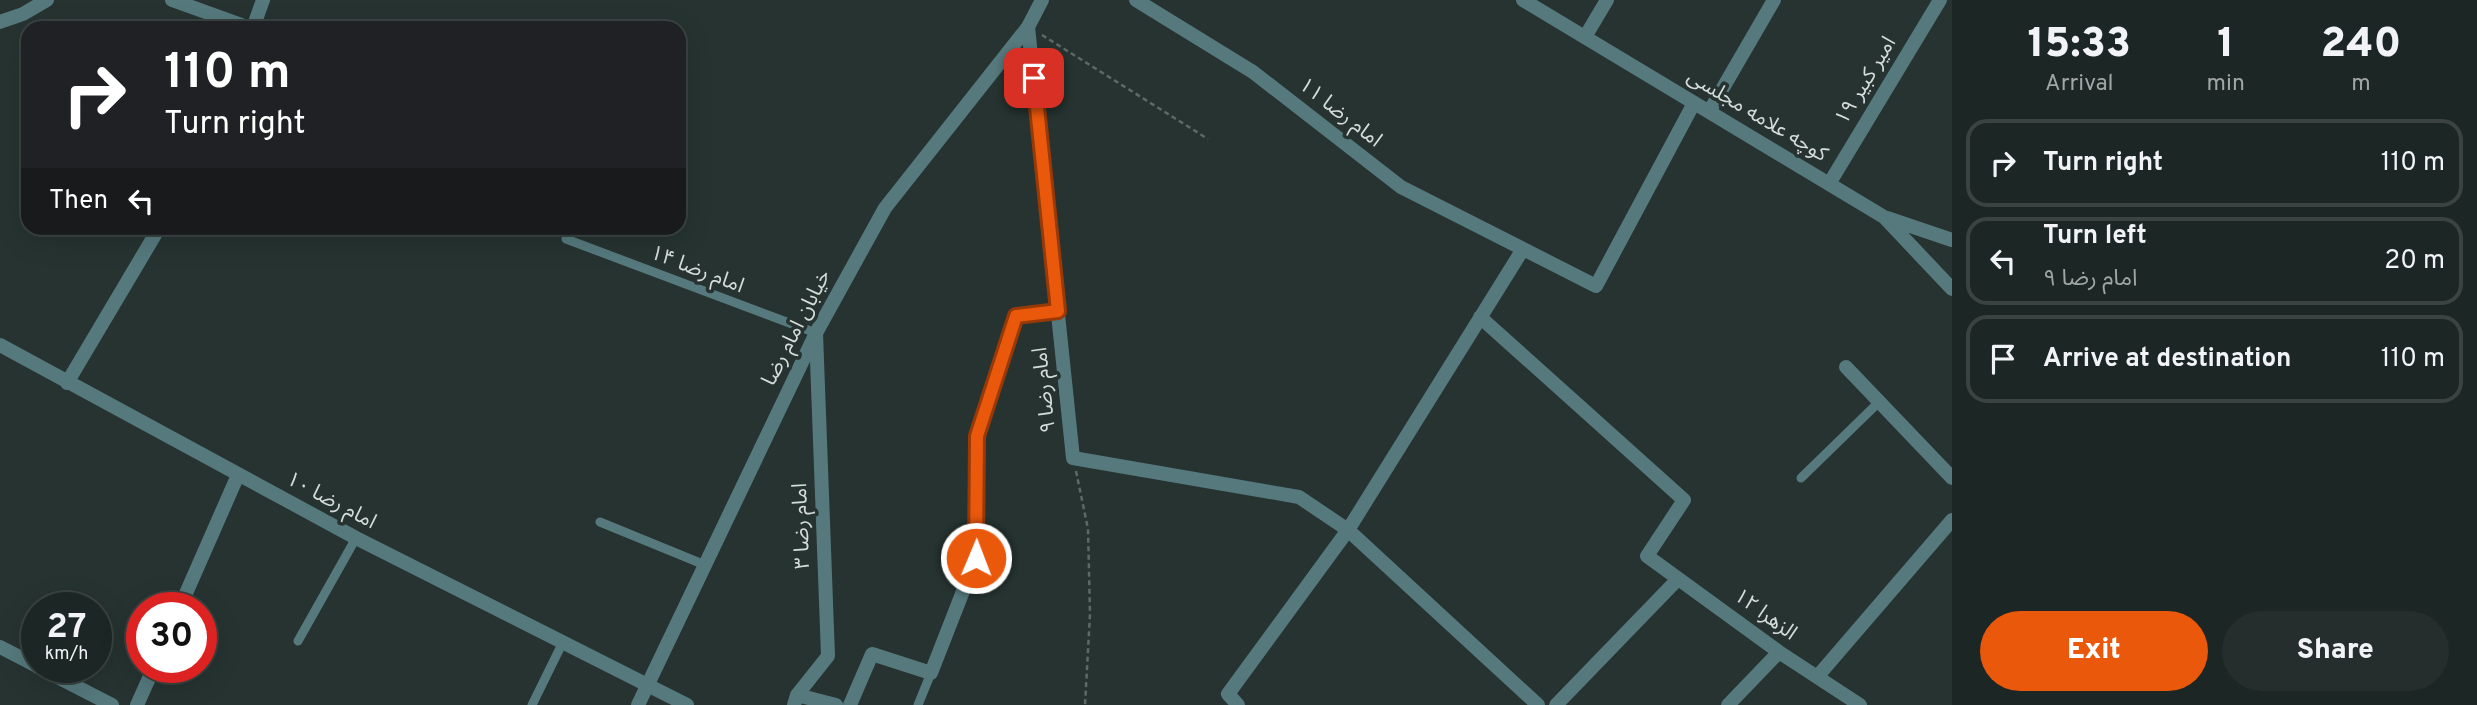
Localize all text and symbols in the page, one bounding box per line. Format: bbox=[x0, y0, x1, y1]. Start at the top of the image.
text: 15:33 bbox=[2028, 19, 2131, 72]
text: 1 bbox=[2217, 19, 2234, 72]
text: 240 bbox=[2320, 19, 2401, 72]
street label: امیر کبیر ۱۹ bbox=[1829, 32, 1903, 130]
text: 110 m bbox=[164, 44, 291, 106]
pin bbox=[1004, 48, 1064, 108]
icon: right bbox=[49, 49, 140, 140]
icon: arrive bbox=[1015, 59, 1053, 97]
street label: کوچه علامه مجلسی bbox=[1682, 63, 1833, 169]
text: Arrival bbox=[2045, 70, 2114, 99]
text: min bbox=[2207, 70, 2245, 99]
text: m bbox=[2351, 70, 2371, 99]
street label: امام رضا ۱۱ bbox=[1292, 72, 1387, 155]
text: Turn right bbox=[164, 105, 306, 145]
icon: right bbox=[1984, 144, 2022, 182]
text: Turn right bbox=[2043, 147, 2163, 180]
text: 110 m bbox=[2381, 147, 2445, 180]
icon: left bbox=[122, 182, 160, 220]
text: Then bbox=[49, 185, 108, 218]
text: Turn left bbox=[2043, 220, 2147, 253]
street label: امام رضا ۱۴ bbox=[646, 240, 748, 301]
icon: left bbox=[1984, 242, 2022, 280]
text: 20 m bbox=[2384, 245, 2445, 278]
street label: خیابان امام رضا bbox=[756, 265, 839, 391]
text: امام رضا ۹ bbox=[2043, 265, 2138, 294]
icon: arrive bbox=[1984, 340, 2022, 378]
text: Arrive at destination bbox=[2043, 343, 2291, 376]
text: 110 m bbox=[2381, 343, 2445, 376]
street label: امام رضا ۹ bbox=[1027, 346, 1064, 434]
street label: امام رضا ۱۰ bbox=[281, 466, 381, 537]
street label: امام رضا ۳ bbox=[787, 482, 818, 570]
position arrow bbox=[939, 521, 1013, 595]
street label: الزهرا ۱۲ bbox=[1728, 583, 1802, 647]
speed limit sign: 30 bbox=[126, 592, 217, 683]
text: 27 bbox=[47, 606, 86, 650]
button: Exit bbox=[1980, 611, 2208, 691]
button: Share bbox=[2222, 611, 2449, 691]
text: km/h bbox=[45, 643, 88, 666]

